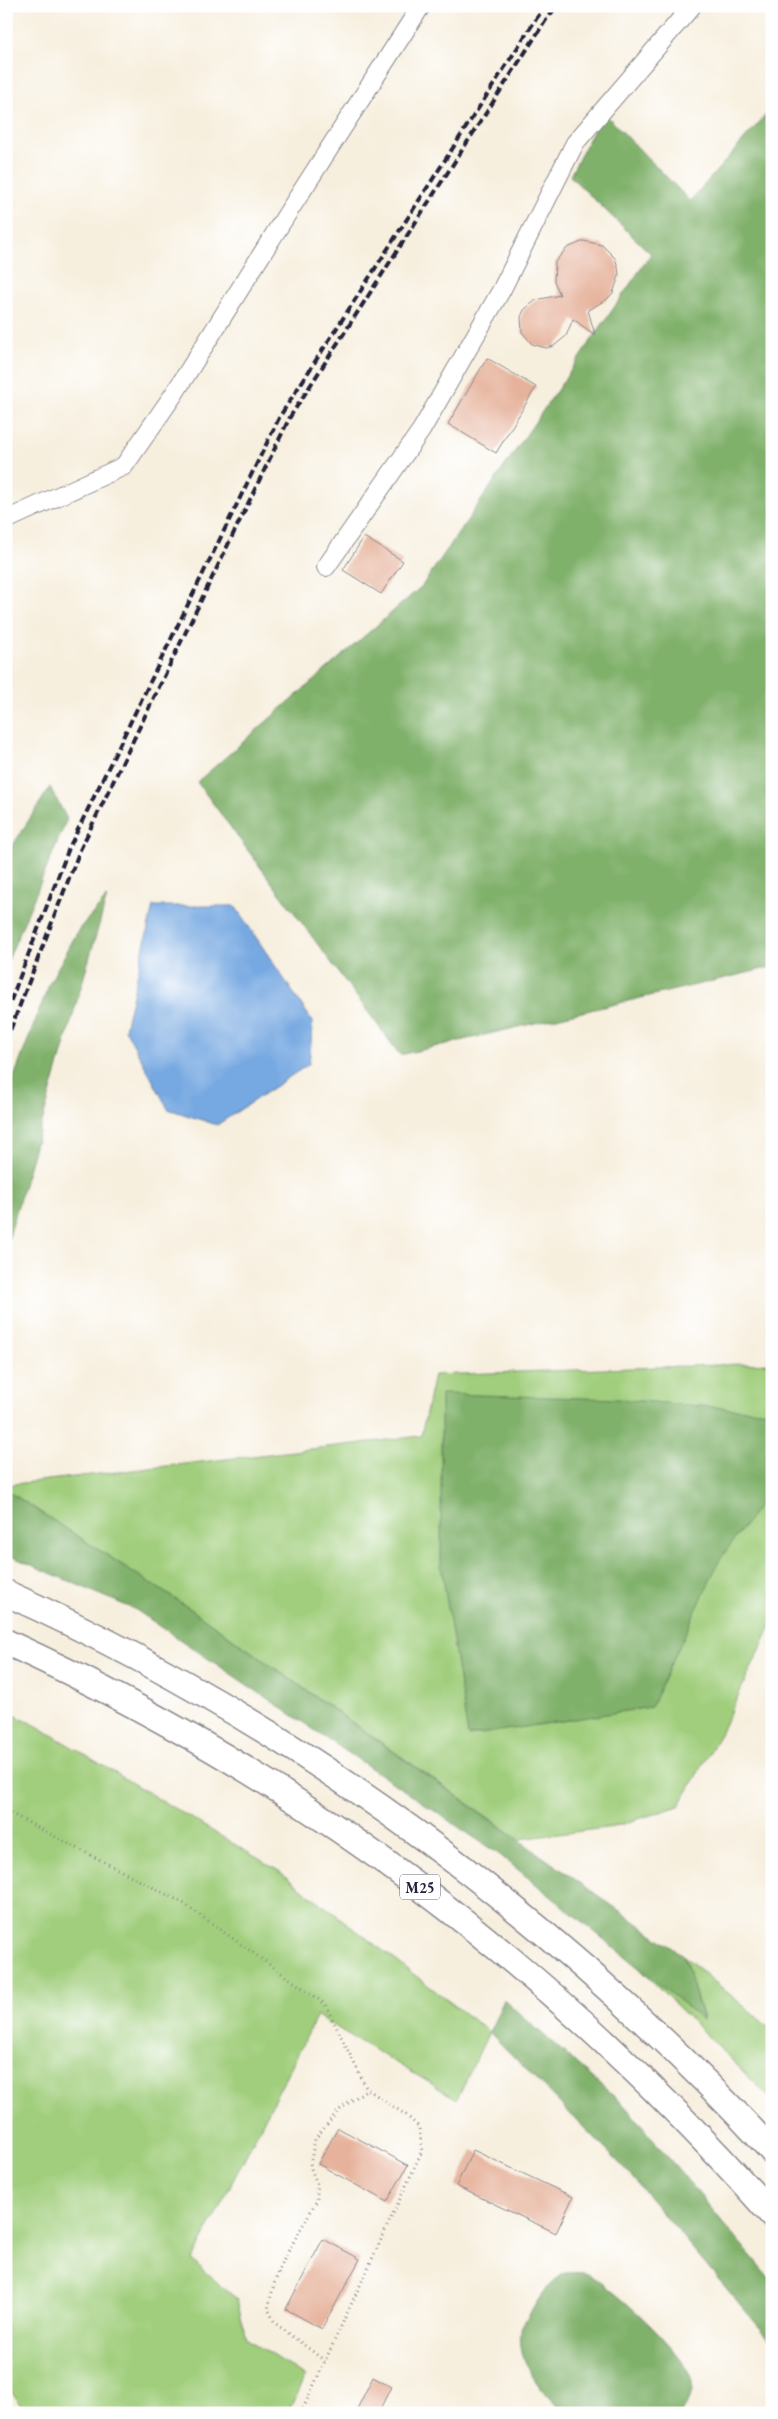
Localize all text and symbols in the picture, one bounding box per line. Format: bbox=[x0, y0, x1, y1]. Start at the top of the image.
road number: M25 bbox=[400, 1874, 440, 1900]

